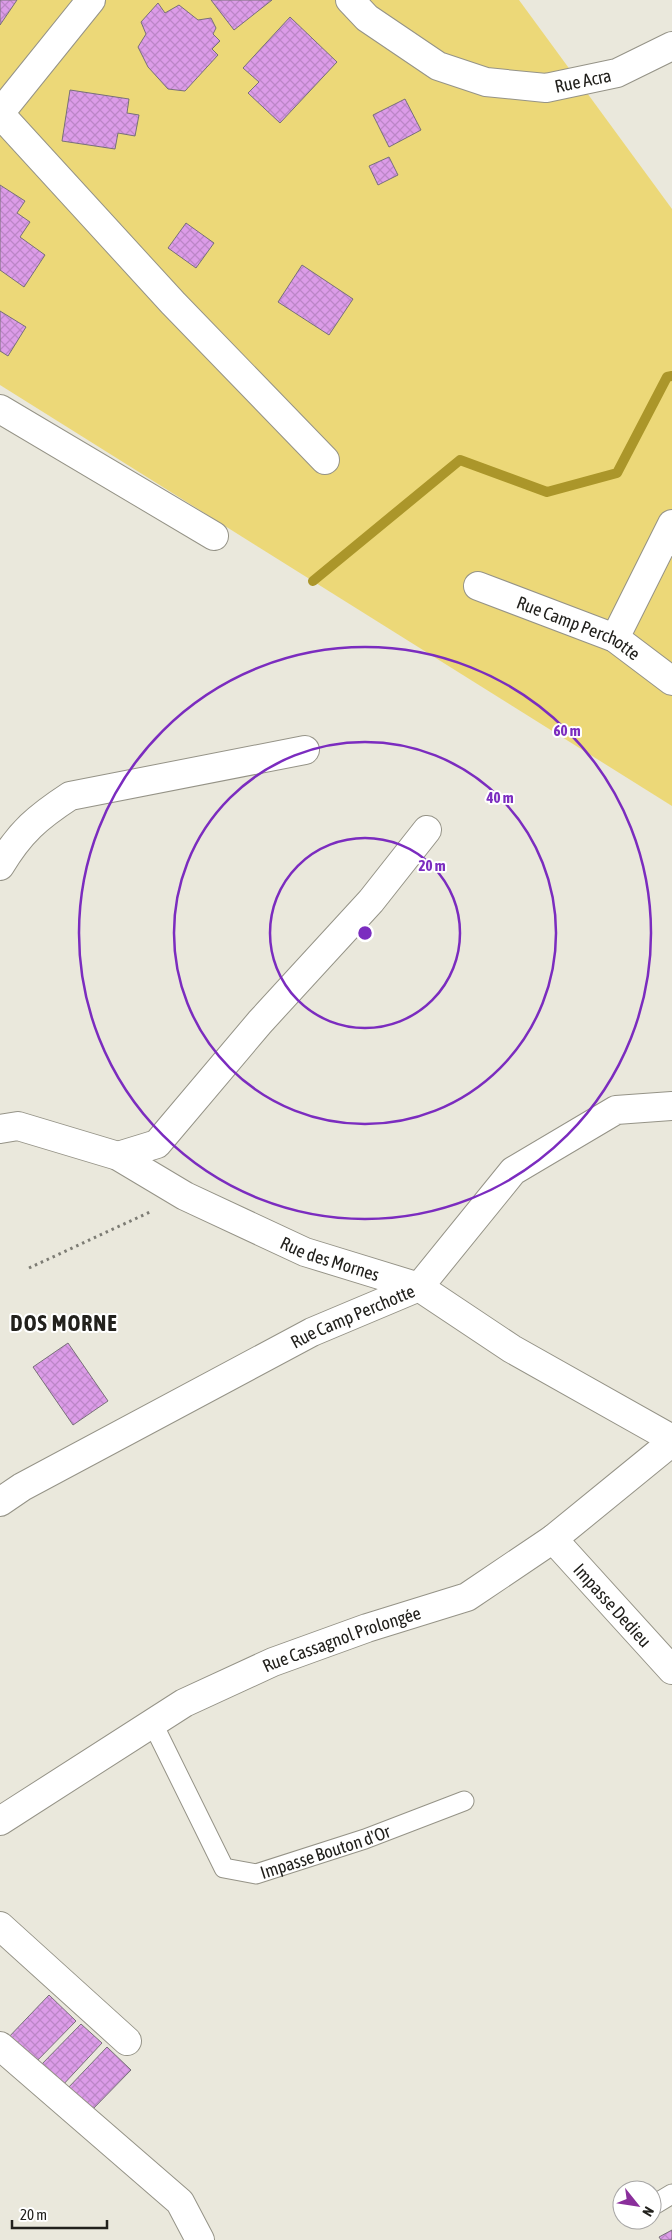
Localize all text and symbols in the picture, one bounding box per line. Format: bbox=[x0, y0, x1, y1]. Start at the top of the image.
street label: Rue Acra bbox=[553, 64, 613, 96]
street label: Rue Camp Perchotte bbox=[514, 591, 645, 664]
text: 60 m bbox=[554, 722, 581, 739]
text: 40 m bbox=[486, 789, 514, 806]
text: 20 m bbox=[419, 857, 446, 874]
centre of rings bbox=[356, 924, 374, 942]
street label: Rue des Mornes bbox=[277, 1232, 382, 1285]
street label: Rue Camp Perchotte bbox=[287, 1280, 418, 1352]
district label: DOS MORNE bbox=[10, 1310, 118, 1336]
street label: Impasse Dedieu bbox=[570, 1559, 656, 1651]
street label: Rue Cassagnol Prolongée bbox=[259, 1602, 423, 1676]
street label: Impasse Bouton d'Or bbox=[257, 1820, 394, 1883]
north arrow bbox=[612, 2180, 662, 2230]
scale bar bbox=[12, 2198, 108, 2230]
text: N bbox=[639, 2204, 657, 2219]
text: 20 m bbox=[20, 2206, 47, 2223]

